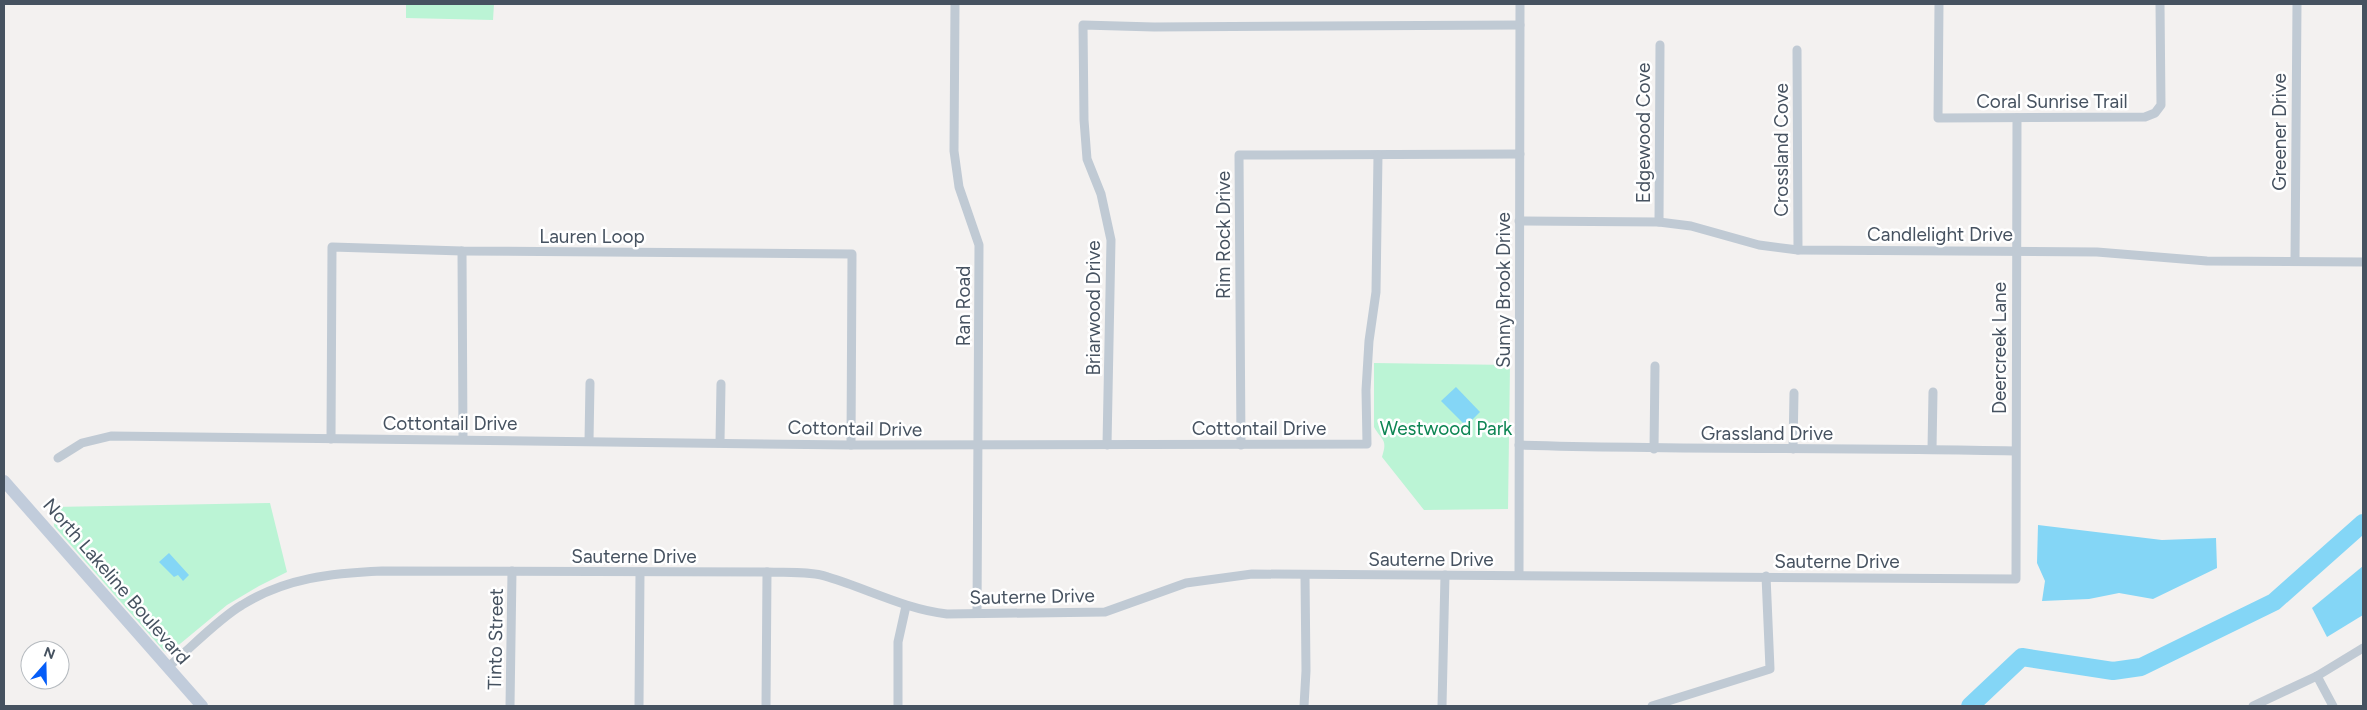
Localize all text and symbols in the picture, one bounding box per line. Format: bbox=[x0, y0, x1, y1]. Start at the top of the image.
street label: Edgewood Cove bbox=[1632, 63, 1655, 203]
street label: Greener Drive bbox=[2268, 73, 2291, 191]
street label: Crossland Cove bbox=[1770, 83, 1793, 217]
street label: Coral Sunrise Trail bbox=[1976, 90, 2128, 113]
street label: Rim Rock Drive bbox=[1212, 171, 1235, 299]
street label: Sunny Brook Drive bbox=[1492, 212, 1515, 368]
street label: Candlelight Drive bbox=[1867, 223, 2013, 246]
street label: Lauren Loop bbox=[539, 225, 645, 248]
street label: Briarwood Drive bbox=[1082, 240, 1105, 376]
street label: Ran Road bbox=[952, 266, 975, 346]
street label: Deercreek Lane bbox=[1988, 282, 2011, 414]
street label: Cottontail Drive bbox=[383, 412, 517, 435]
street label: Cottontail Drive bbox=[787, 416, 923, 441]
street label: Cottontail Drive bbox=[1192, 417, 1326, 440]
park label: Westwood Park bbox=[1380, 417, 1513, 440]
street label: Grassland Drive bbox=[1701, 422, 1833, 445]
street label: North Lakeline Boulevard bbox=[39, 493, 195, 669]
street label: Sauterne Drive bbox=[571, 545, 697, 568]
street label: Sauterne Drive bbox=[1368, 548, 1494, 571]
street label: Sauterne Drive bbox=[1774, 550, 1900, 573]
street label: Sauterne Drive bbox=[969, 584, 1095, 609]
street label: Tinto Street bbox=[483, 588, 508, 690]
north arrow bbox=[20, 640, 70, 690]

